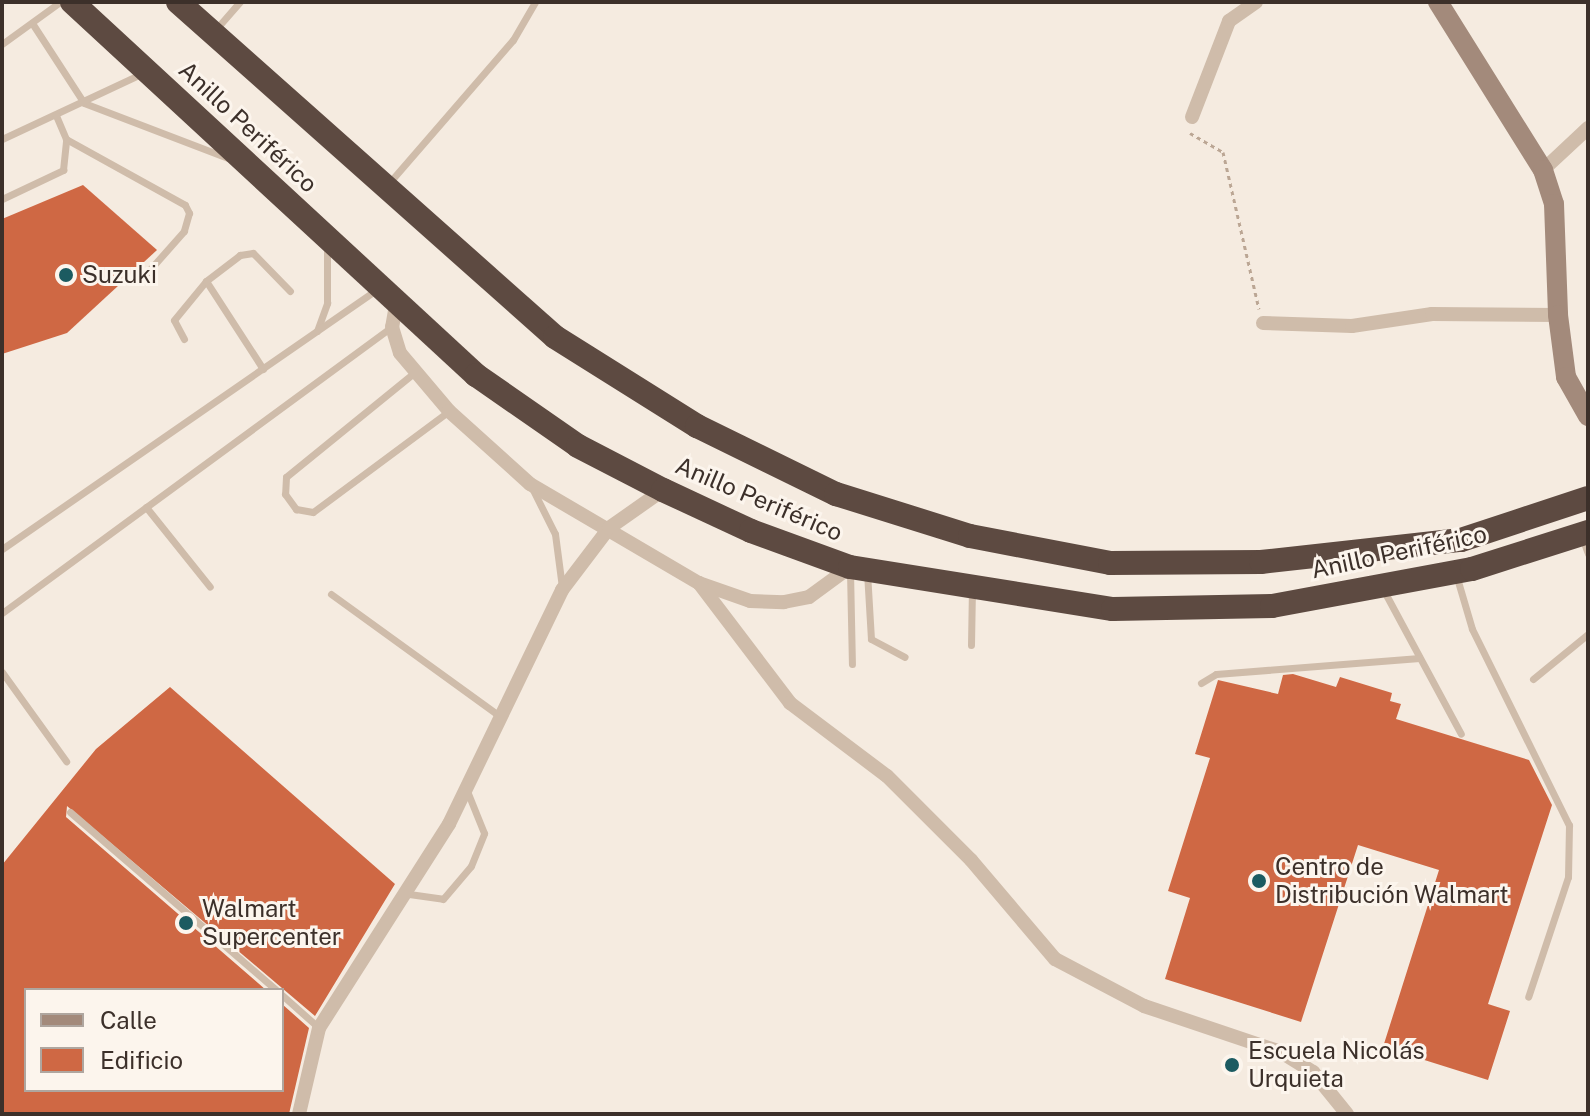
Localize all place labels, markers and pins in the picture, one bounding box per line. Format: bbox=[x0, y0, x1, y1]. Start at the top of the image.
place label: Suzuki bbox=[82, 261, 157, 289]
marker: Suzuki bbox=[57, 266, 75, 284]
place label: Centro de Distribución Walmart bbox=[1275, 853, 1509, 909]
marker: Centro de Distribución Walmart bbox=[1250, 872, 1268, 890]
place label: Walmart Supercenter bbox=[202, 895, 341, 951]
marker: Walmart Supercenter bbox=[177, 914, 195, 932]
place label: Escuela Nicolás Urquieta bbox=[1248, 1037, 1425, 1093]
marker: Escuela Nicolás Urquieta bbox=[1223, 1056, 1241, 1074]

